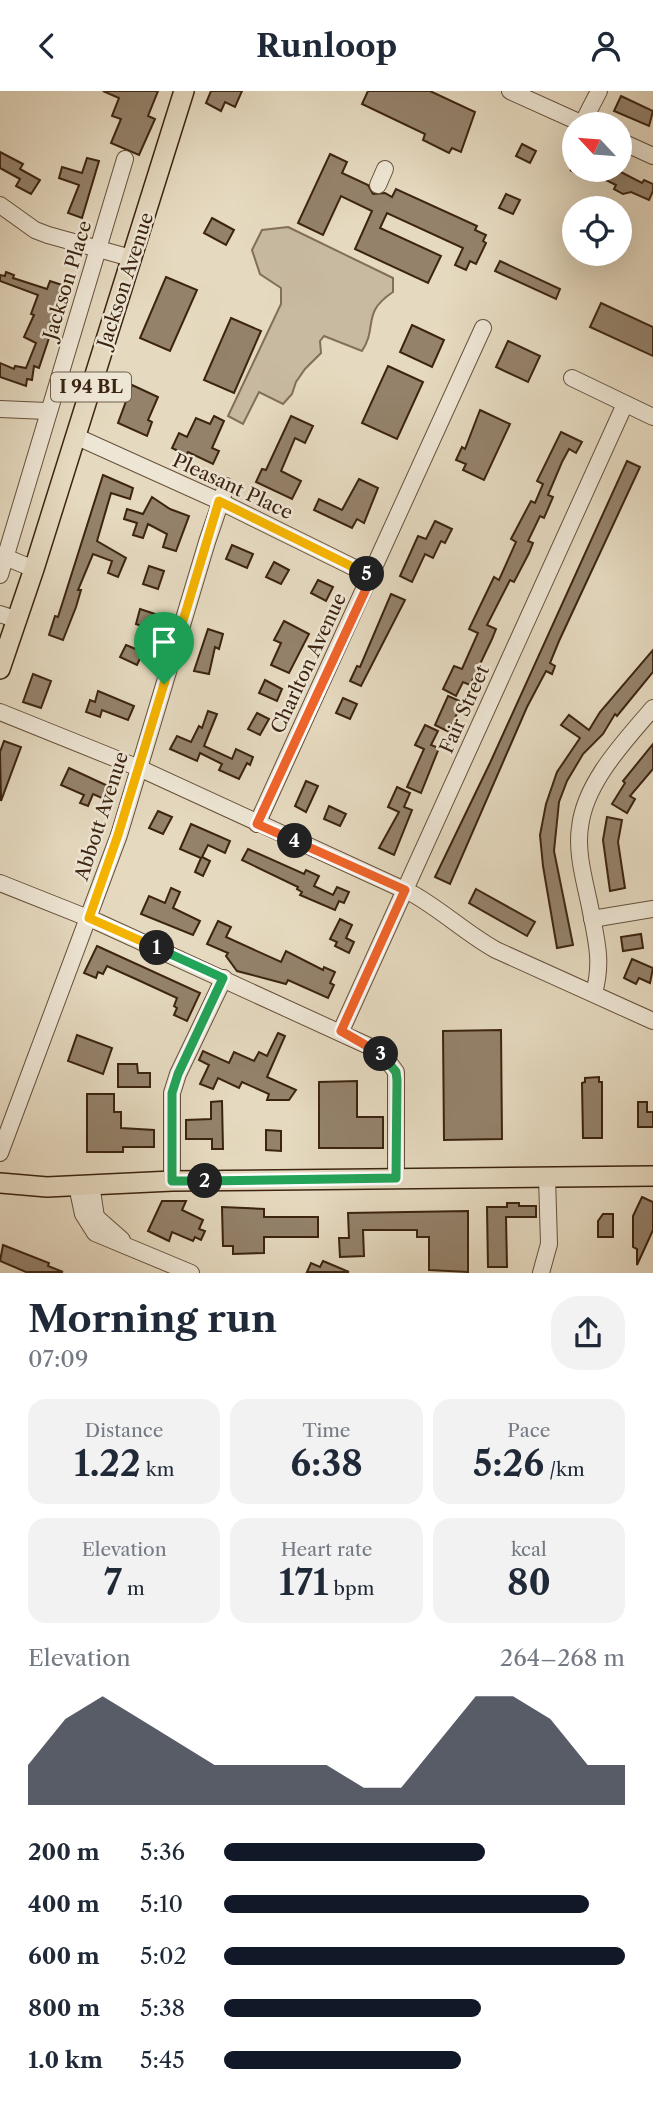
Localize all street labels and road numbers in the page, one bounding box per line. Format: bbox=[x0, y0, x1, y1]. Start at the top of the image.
street label: Jackson Avenue bbox=[92, 209, 158, 354]
street label: Jackson Place bbox=[38, 218, 96, 345]
road number: I 94 BL bbox=[51, 373, 131, 401]
street label: Pleasant Place bbox=[169, 449, 296, 524]
street label: Charlton Avenue bbox=[266, 589, 351, 737]
street label: Fair Street bbox=[435, 661, 494, 757]
street label: Abbott Avenue bbox=[70, 749, 133, 884]

